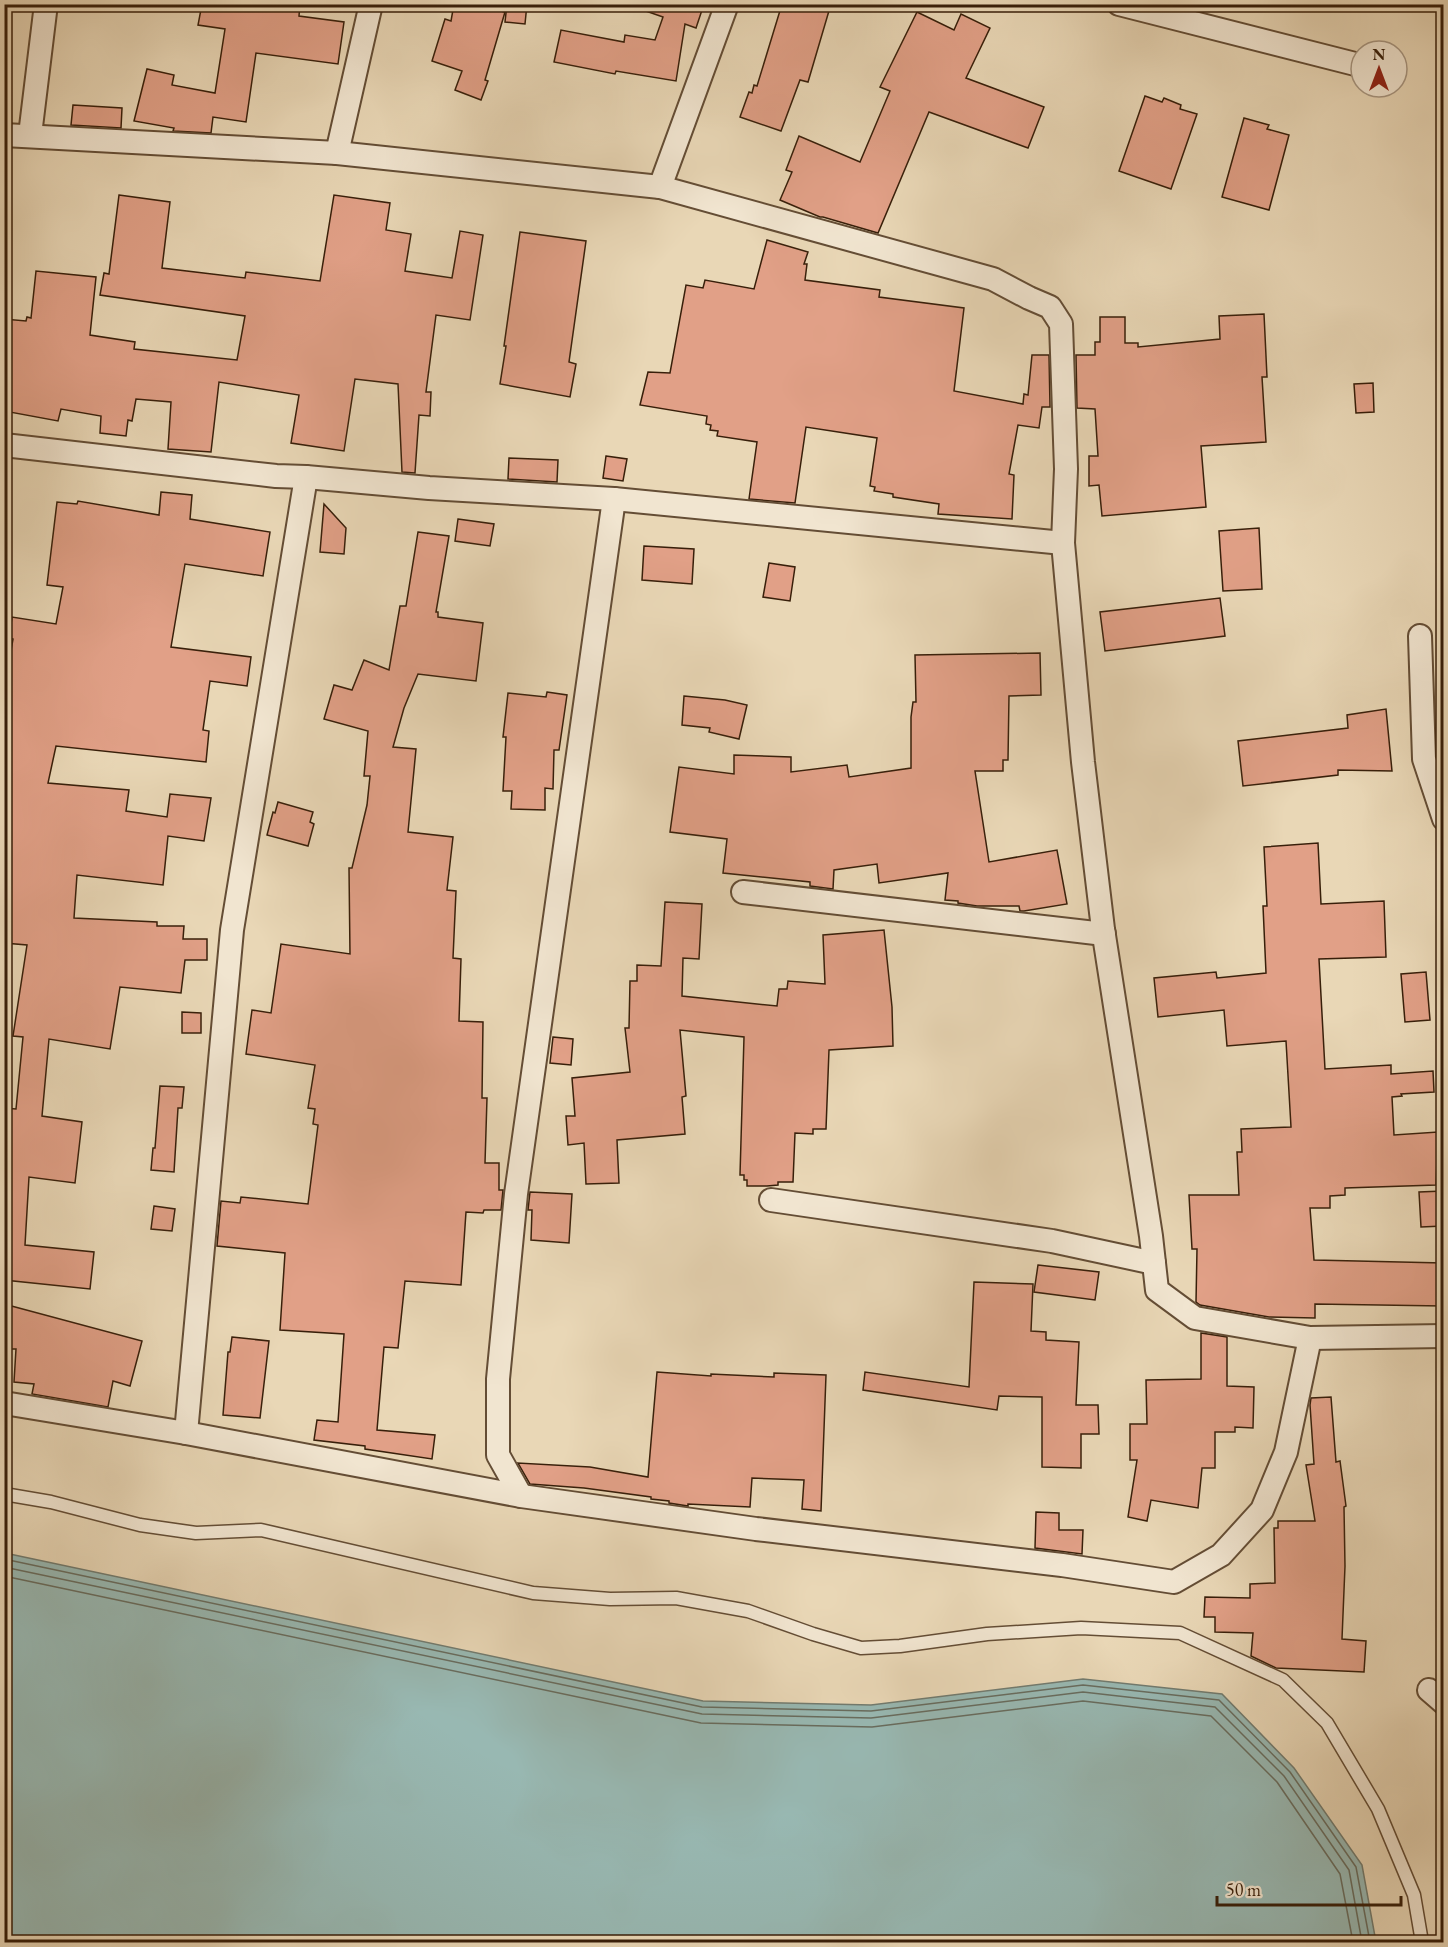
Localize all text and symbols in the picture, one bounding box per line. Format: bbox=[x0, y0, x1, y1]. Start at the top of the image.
north arrow bbox=[1349, 39, 1409, 99]
text: N bbox=[1373, 44, 1386, 65]
scale bar bbox=[1217, 1869, 1402, 1907]
text: 50 m bbox=[1226, 1878, 1261, 1901]

